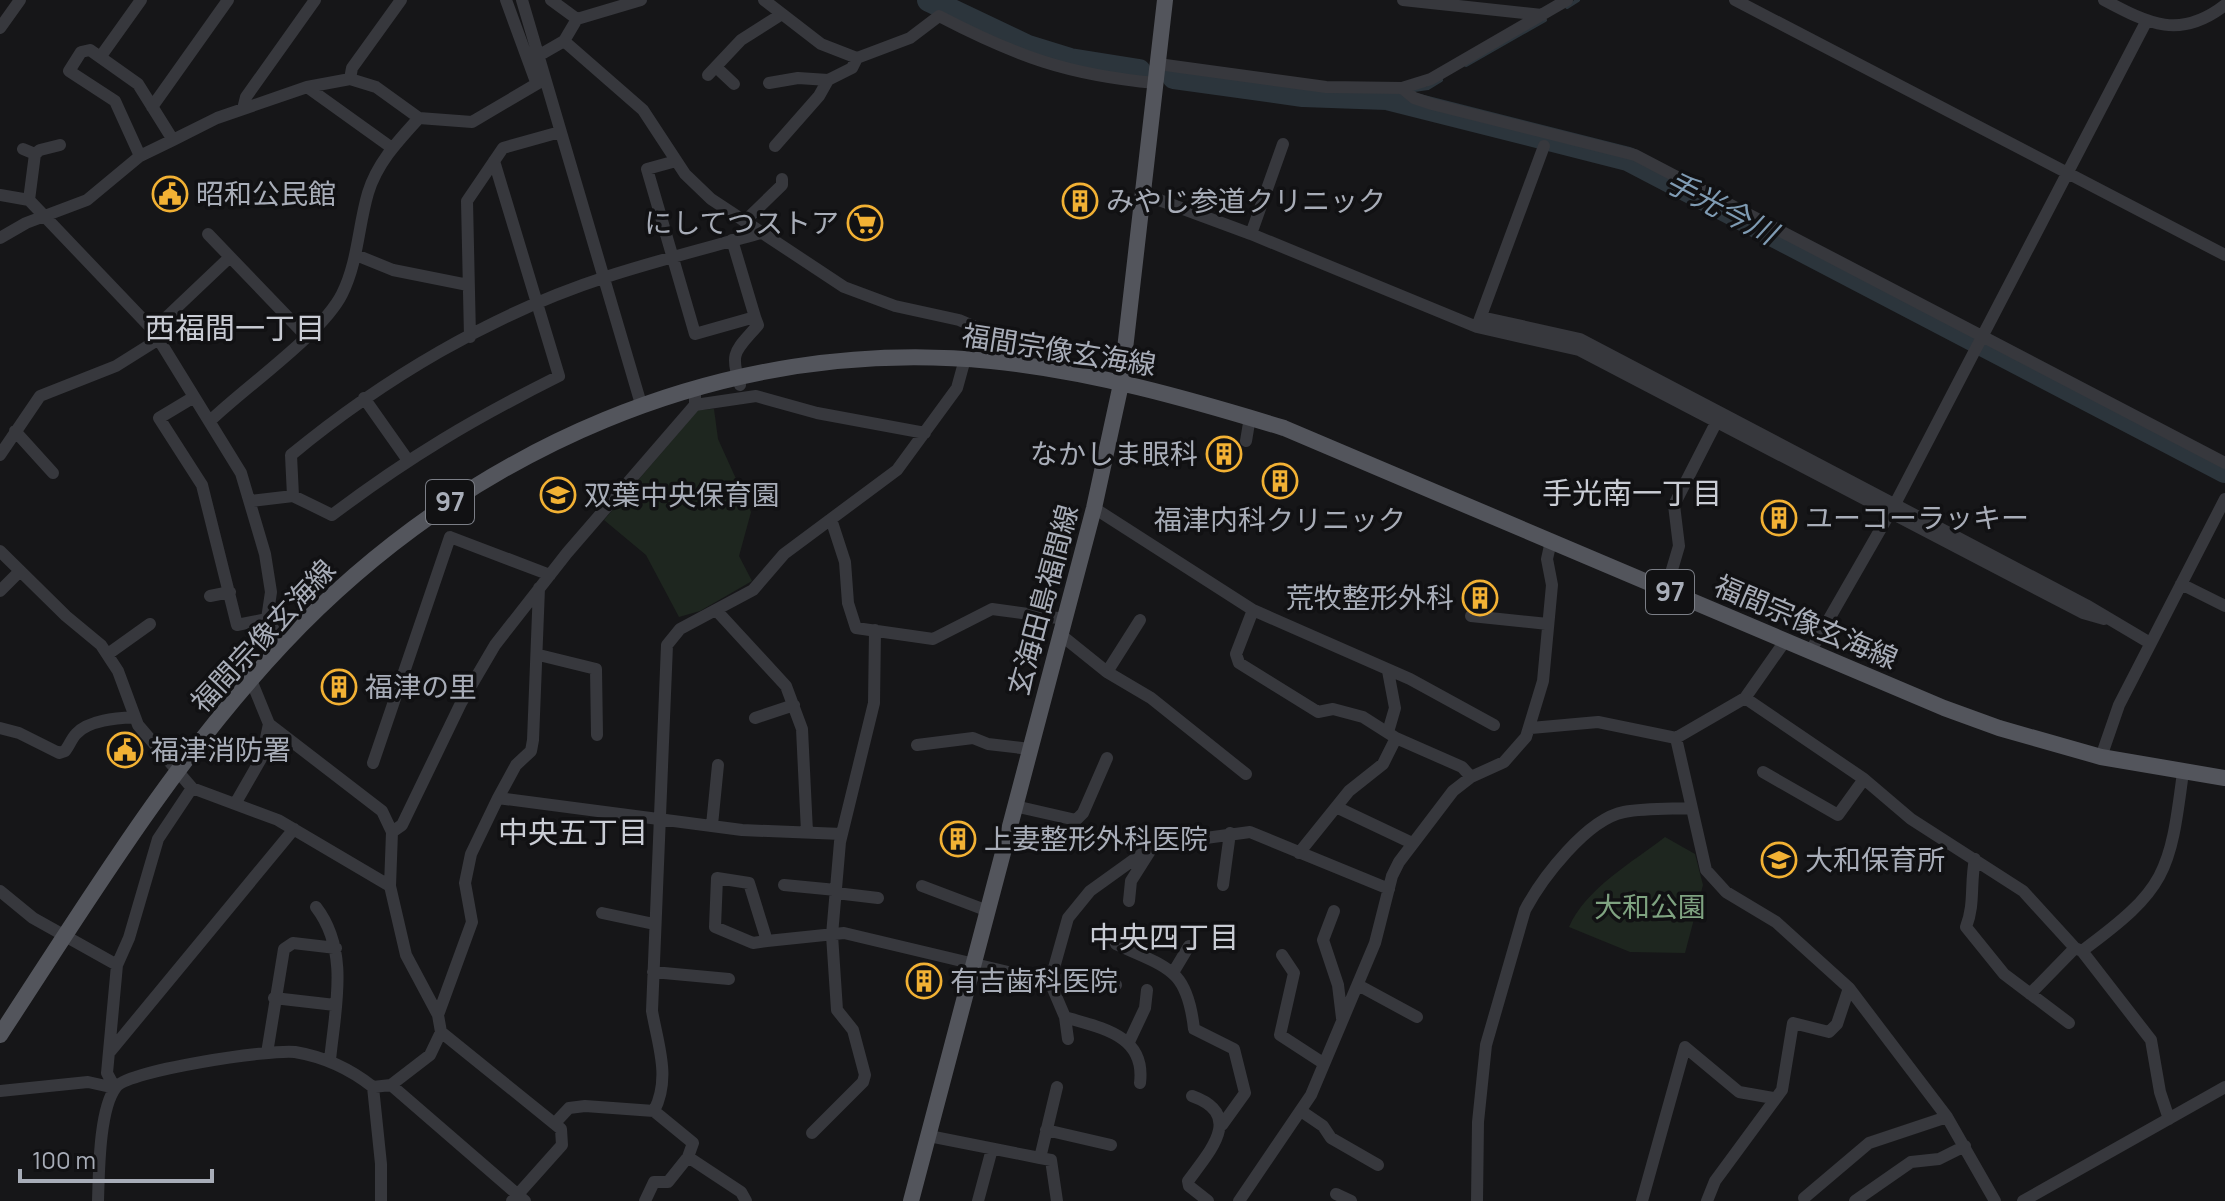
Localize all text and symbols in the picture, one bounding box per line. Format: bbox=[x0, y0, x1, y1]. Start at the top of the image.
water label: 手光今川 bbox=[1659, 160, 1787, 254]
place label: 昭和公民館 bbox=[196, 174, 336, 212]
public building icon: 昭和公民館 bbox=[151, 175, 189, 213]
place label: みやじ参道クリニック bbox=[1106, 181, 1386, 219]
building icon: みやじ参道クリニック bbox=[1061, 182, 1099, 220]
place label: にしてつストア bbox=[644, 203, 839, 241]
supermarket icon: にしてつストア bbox=[846, 204, 884, 242]
district label: 西福間一丁目 bbox=[145, 307, 325, 348]
street label: 福間宗像玄海線 bbox=[959, 315, 1159, 383]
place label: なかしま眼科 bbox=[1030, 434, 1198, 472]
building icon: なかしま眼科 bbox=[1205, 435, 1243, 473]
building icon: 福津内科クリニック bbox=[1261, 462, 1299, 500]
district label: 手光南一丁目 bbox=[1542, 472, 1722, 513]
place label: 双葉中央保育園 bbox=[584, 475, 780, 513]
school or university icon: 双葉中央保育園 bbox=[539, 476, 577, 514]
road number: 97 bbox=[426, 480, 474, 524]
place label: ユーコーラッキー bbox=[1805, 498, 2029, 536]
building icon: ユーコーラッキー bbox=[1760, 499, 1798, 537]
street label: 玄海田島福間線 bbox=[998, 500, 1086, 699]
place label: 福津内科クリニック bbox=[1154, 500, 1406, 538]
street label: 福間宗像玄海線 bbox=[182, 551, 343, 720]
street label: 福間宗像玄海線 bbox=[1709, 565, 1904, 677]
road number: 97 bbox=[1646, 570, 1694, 614]
place label: 荒牧整形外科 bbox=[1286, 578, 1454, 616]
building icon: 荒牧整形外科 bbox=[1461, 579, 1499, 617]
place label: 福津の里 bbox=[365, 667, 477, 705]
building icon: 福津の里 bbox=[320, 668, 358, 706]
place label: 福津消防署 bbox=[151, 730, 291, 768]
public building icon: 福津消防署 bbox=[106, 731, 144, 769]
district label: 中央五丁目 bbox=[498, 811, 648, 852]
place label: 上妻整形外科医院 bbox=[984, 819, 1208, 857]
building icon: 上妻整形外科医院 bbox=[939, 820, 977, 858]
place label: 大和保育所 bbox=[1805, 840, 1945, 878]
school or university icon: 大和保育所 bbox=[1760, 841, 1798, 879]
park label: 大和公園 bbox=[1594, 887, 1706, 925]
district label: 中央四丁目 bbox=[1089, 916, 1239, 957]
place label: 有吉歯科医院 bbox=[950, 961, 1118, 999]
building icon: 有吉歯科医院 bbox=[905, 962, 943, 1000]
scale bar bbox=[20, 1133, 212, 1183]
text: 100 m bbox=[32, 1143, 96, 1176]

